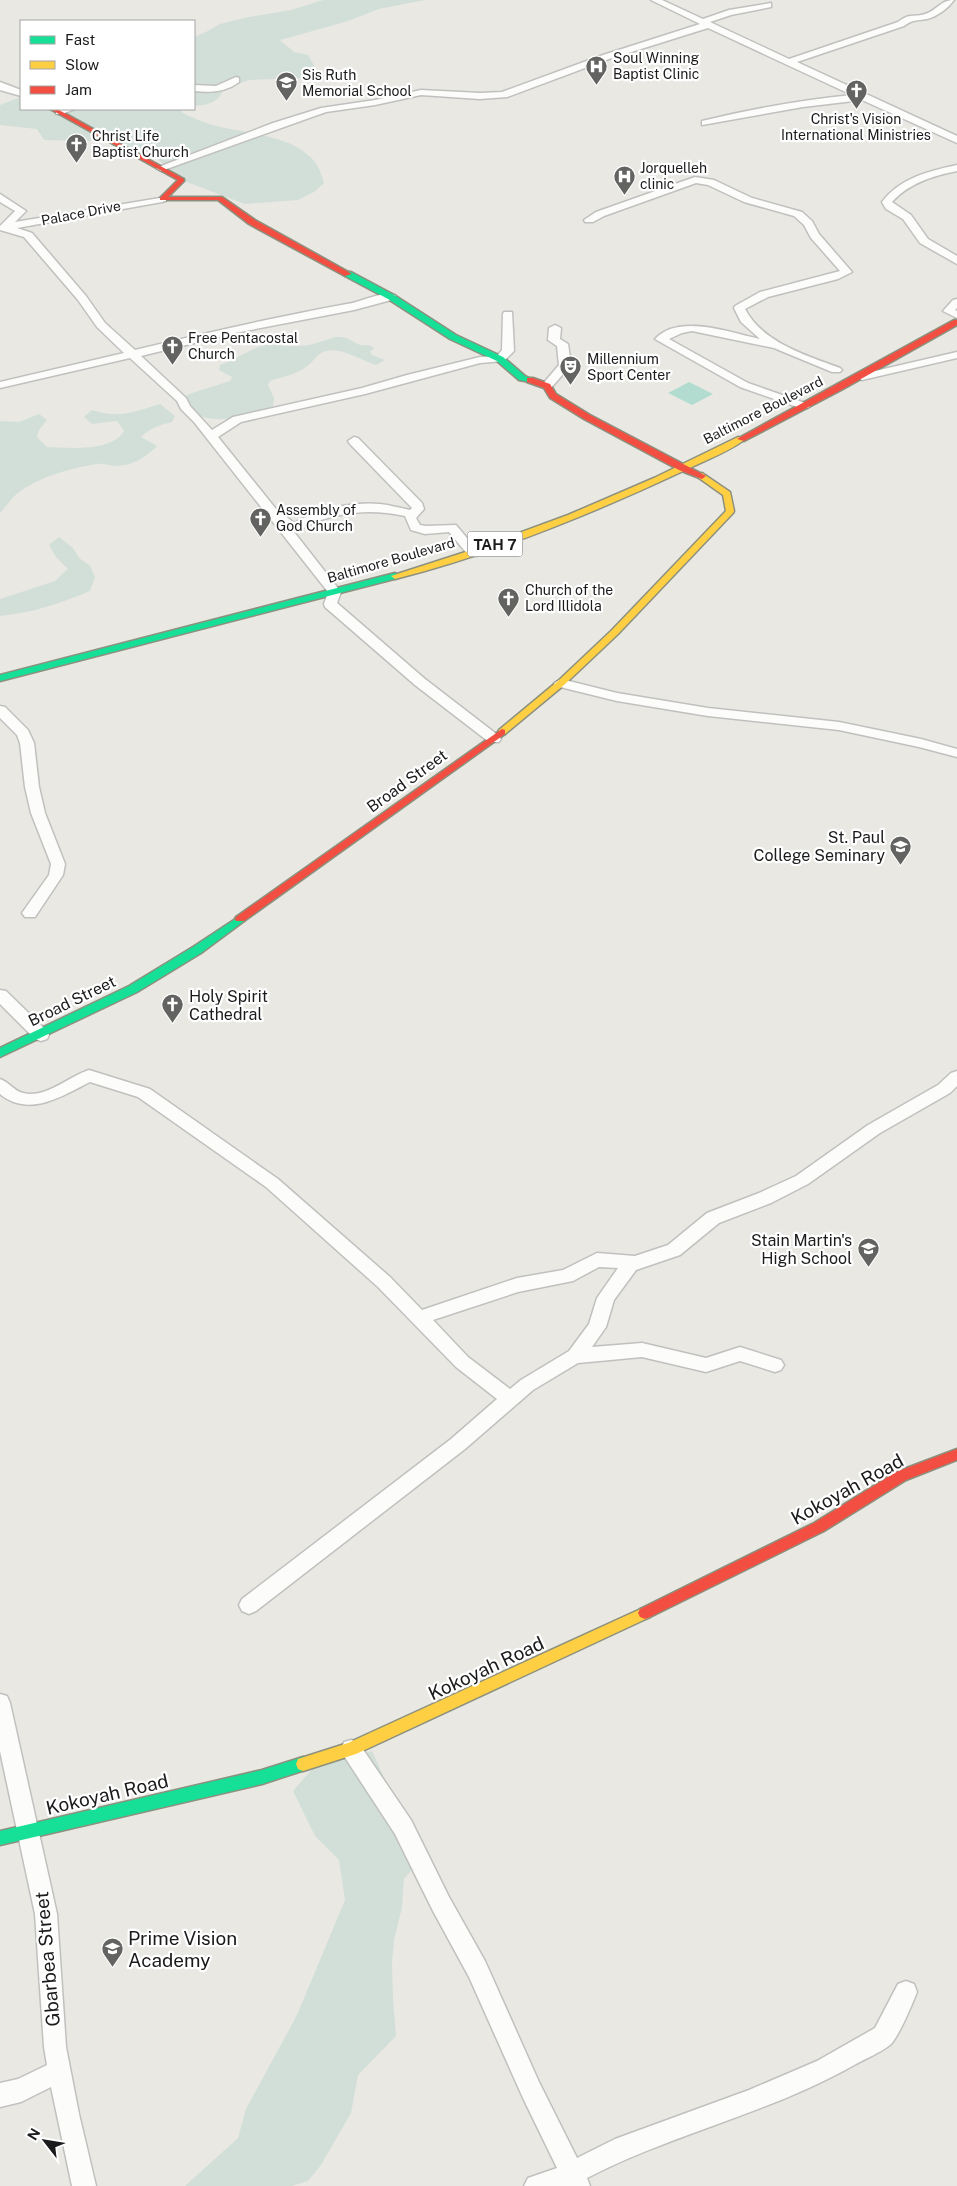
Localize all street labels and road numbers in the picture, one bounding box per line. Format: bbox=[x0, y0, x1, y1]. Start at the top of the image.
street label: Palace Drive bbox=[40, 197, 122, 229]
street label: Baltimore Boulevard bbox=[701, 373, 825, 447]
road number: TAH 7 bbox=[468, 532, 522, 556]
street label: Baltimore Boulevard bbox=[325, 534, 457, 586]
street label: Broad Street bbox=[363, 745, 451, 817]
street label: Broad Street bbox=[25, 972, 119, 1030]
street label: Kokoyah Road bbox=[787, 1449, 907, 1529]
street label: Kokoyah Road bbox=[425, 1632, 547, 1704]
street label: Kokoyah Road bbox=[44, 1769, 170, 1819]
street label: Gbarbea Street bbox=[30, 1890, 64, 2028]

